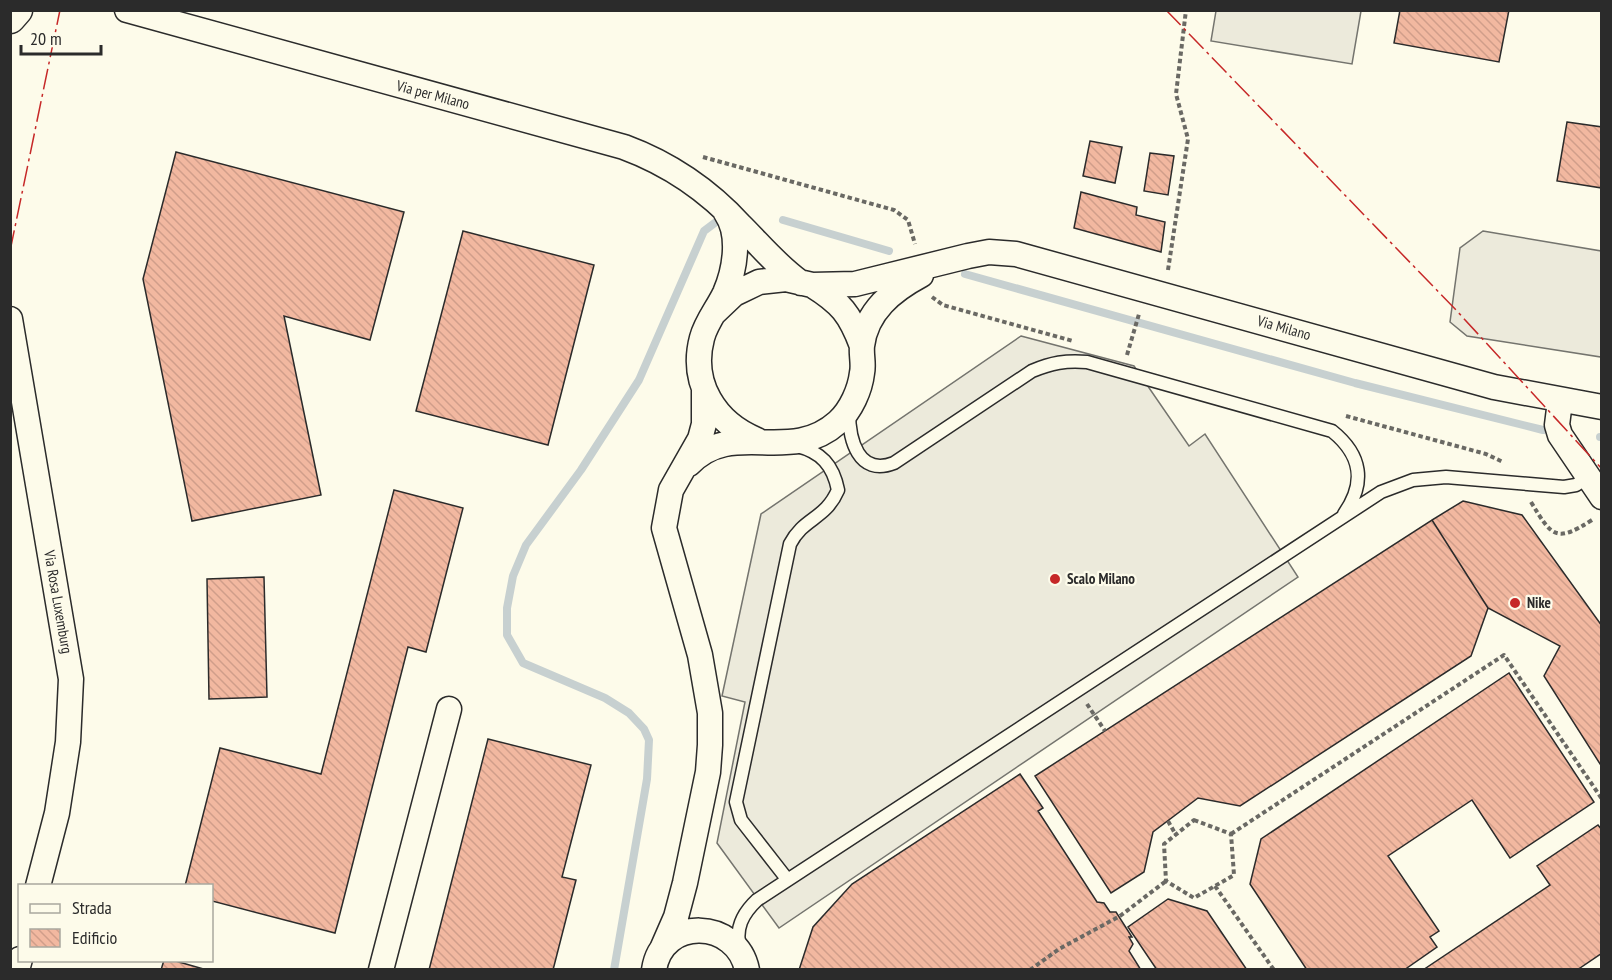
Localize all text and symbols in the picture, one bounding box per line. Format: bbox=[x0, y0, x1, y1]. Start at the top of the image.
scale bar bbox=[21, 18, 100, 56]
text: 20 m bbox=[30, 27, 62, 50]
street label: Via per Milano bbox=[394, 75, 472, 113]
street label: Via Milano bbox=[1254, 311, 1313, 344]
street label: Via Rosa Luxemburg bbox=[40, 548, 77, 655]
place label: Scalo Milano bbox=[1067, 569, 1135, 588]
marker: Scalo Milano bbox=[1048, 572, 1062, 586]
place label: Nike bbox=[1527, 593, 1551, 612]
marker: Nike bbox=[1508, 596, 1522, 610]
legend bbox=[18, 884, 213, 962]
text: Strada bbox=[72, 896, 112, 919]
text: Edificio bbox=[72, 926, 118, 949]

